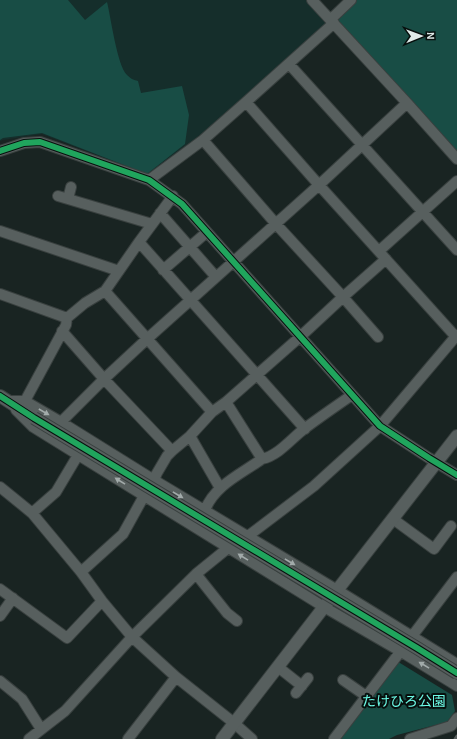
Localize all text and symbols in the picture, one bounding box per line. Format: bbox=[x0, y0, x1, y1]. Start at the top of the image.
north arrow bbox=[401, 16, 441, 56]
text: N bbox=[425, 32, 436, 40]
one-way arrow bbox=[38, 408, 50, 415]
one-way arrow bbox=[114, 478, 126, 485]
one-way arrow bbox=[172, 491, 184, 498]
one-way arrow bbox=[238, 553, 248, 561]
one-way arrow bbox=[284, 558, 296, 565]
one-way arrow bbox=[418, 662, 430, 669]
park label: たけひろ公園 bbox=[362, 694, 446, 709]

